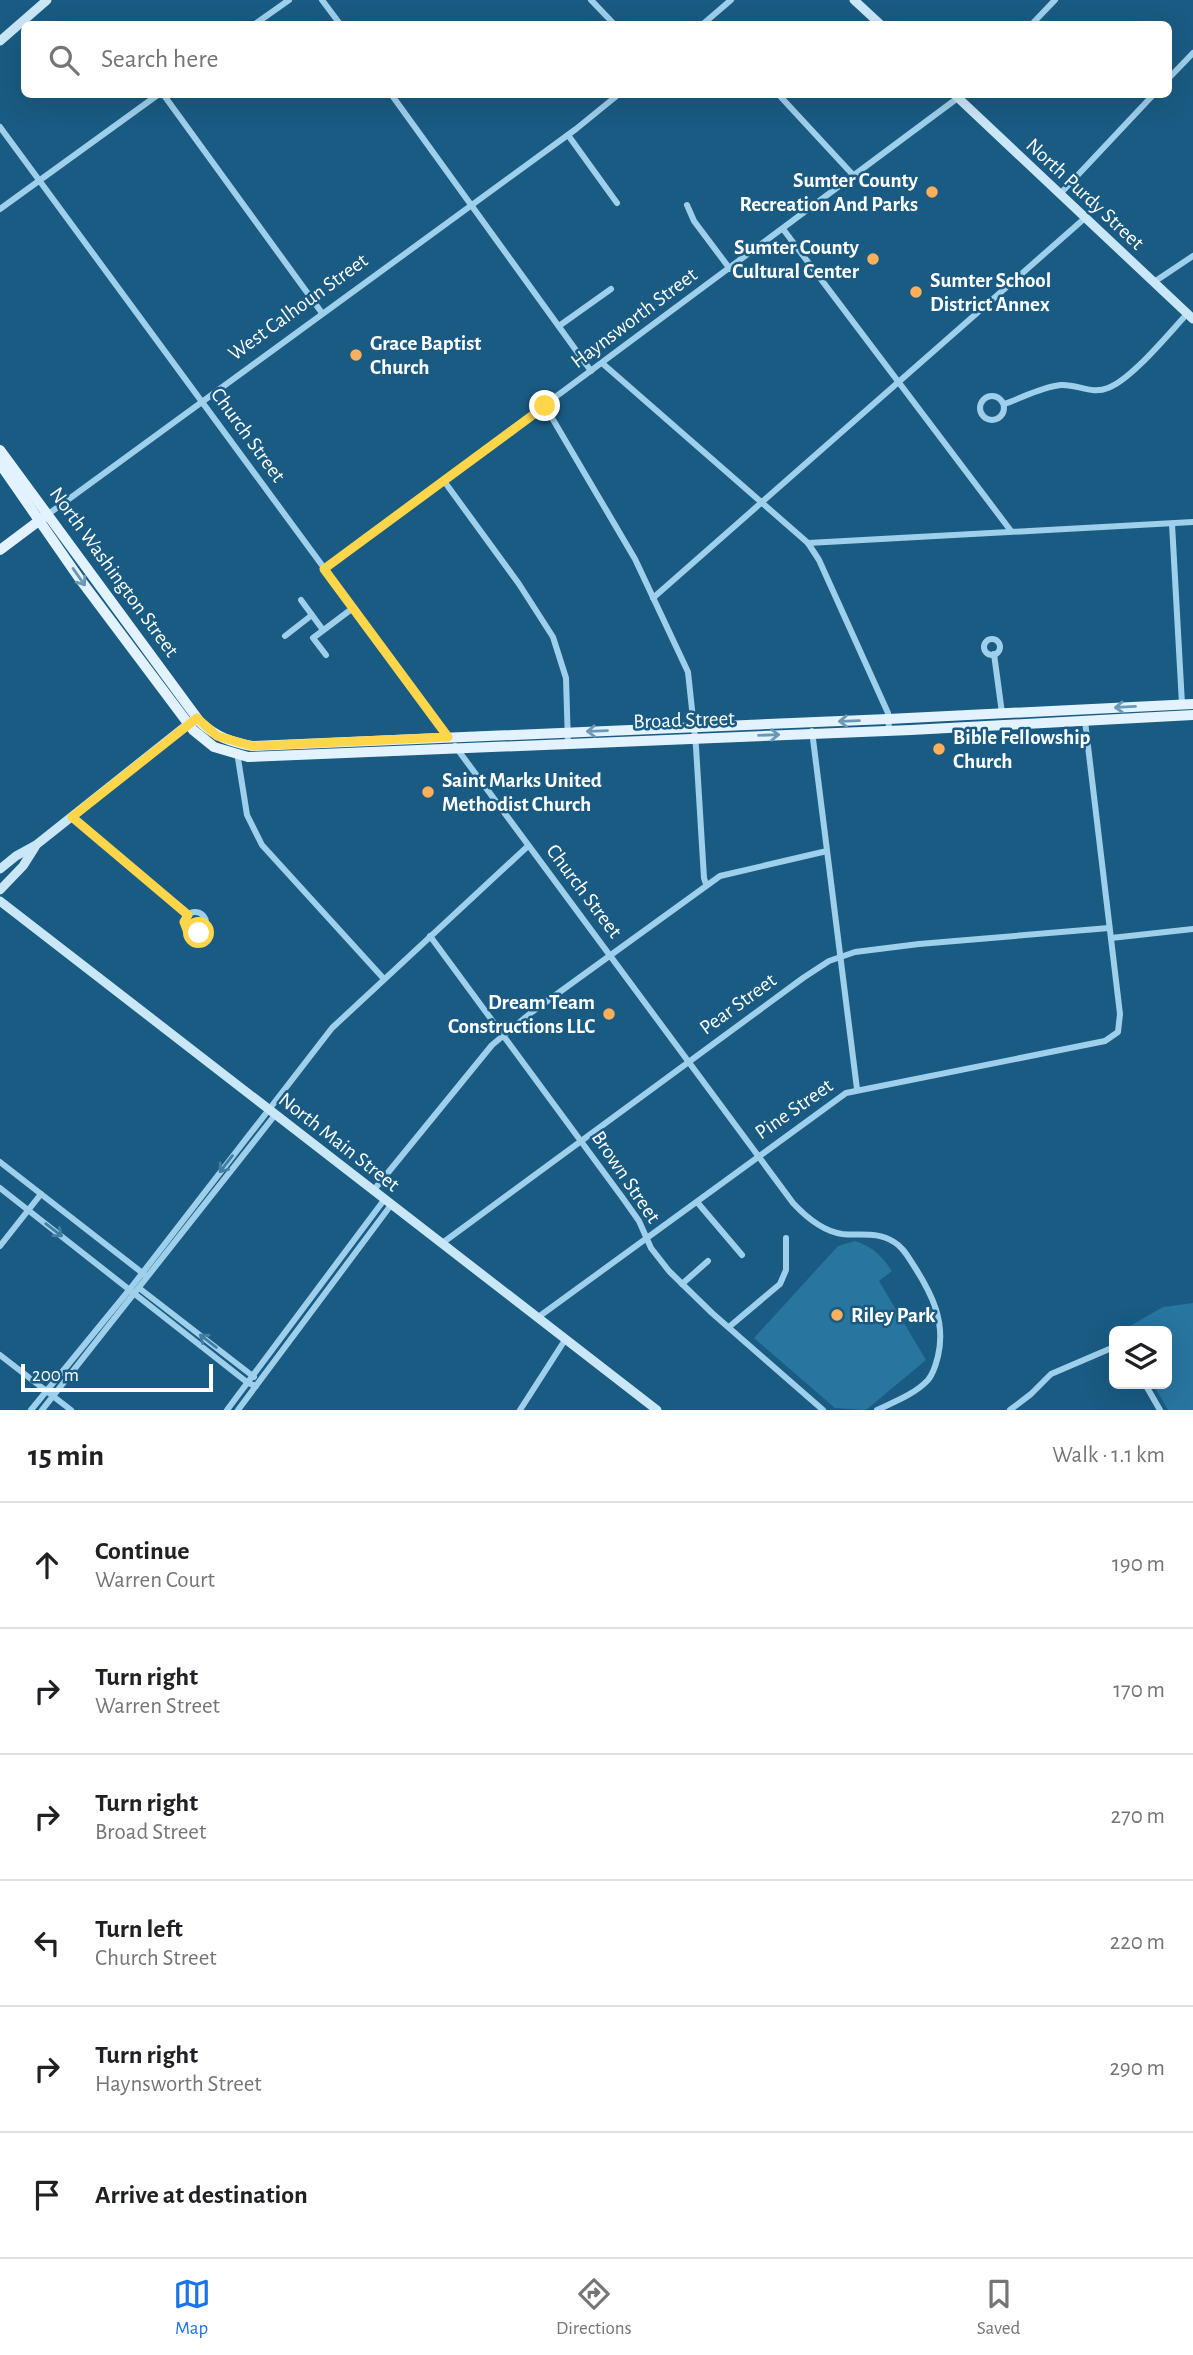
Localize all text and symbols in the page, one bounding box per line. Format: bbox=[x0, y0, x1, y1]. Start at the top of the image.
search box bbox=[21, 21, 1172, 98]
icon: search bbox=[45, 41, 83, 79]
text: Search here bbox=[101, 46, 219, 72]
street label: North Purdy Street bbox=[1022, 134, 1148, 254]
place label: Sumter County Recreation And Parks bbox=[740, 170, 919, 215]
marker: Sumter County Recreation And Parks bbox=[924, 184, 940, 200]
place label: Sumter County Cultural Center bbox=[732, 237, 860, 282]
street label: West Calhoun Street bbox=[224, 249, 372, 364]
marker: Sumter County Cultural Center bbox=[865, 251, 881, 267]
street label: Haynsworth Street bbox=[567, 264, 701, 372]
place label: Sumter School District Annex bbox=[930, 270, 1051, 315]
marker: Sumter School District Annex bbox=[908, 284, 924, 300]
place label: Grace Baptist Church bbox=[370, 333, 481, 378]
marker: Grace Baptist Church bbox=[348, 347, 364, 363]
street label: Church Street bbox=[207, 384, 289, 486]
route end bbox=[529, 390, 560, 421]
street label: North Washington Street bbox=[45, 483, 183, 661]
one-way arrow bbox=[72, 567, 86, 586]
one-way arrow bbox=[1114, 701, 1137, 714]
street label: Broad Street bbox=[633, 708, 735, 732]
one-way arrow bbox=[837, 714, 860, 727]
one-way arrow bbox=[586, 725, 609, 738]
place label: Bible Fellowship Church bbox=[953, 727, 1091, 772]
one-way arrow bbox=[758, 729, 781, 742]
marker: Bible Fellowship Church bbox=[931, 741, 947, 757]
place label: Saint Marks United Methodist Church bbox=[442, 770, 602, 815]
marker: Saint Marks United Methodist Church bbox=[420, 784, 436, 800]
street label: Church Street bbox=[542, 840, 626, 942]
route start bbox=[183, 917, 214, 948]
street label: Pear Street bbox=[696, 969, 780, 1039]
place label: Dream Team Constructions LLC bbox=[448, 992, 595, 1037]
marker: Dream Team Constructions LLC bbox=[601, 1006, 617, 1022]
street label: Pine Street bbox=[751, 1075, 837, 1143]
street label: North Main Street bbox=[275, 1089, 404, 1196]
street label: Brown Street bbox=[588, 1127, 664, 1227]
one-way arrow bbox=[219, 1154, 234, 1172]
one-way arrow bbox=[44, 1222, 62, 1237]
place label: Riley Park bbox=[851, 1305, 936, 1326]
marker: Riley Park bbox=[829, 1307, 845, 1323]
map controls bbox=[1109, 1326, 1172, 1389]
button: layers bbox=[1109, 1326, 1172, 1389]
one-way arrow bbox=[199, 1333, 218, 1348]
scale bar bbox=[21, 1361, 214, 1393]
text: 200 m bbox=[32, 1366, 79, 1385]
text: 15 min bbox=[28, 1441, 104, 1471]
text: Walk · 1.1 km bbox=[1052, 1444, 1165, 1467]
text: Continue bbox=[95, 1538, 190, 1564]
icon: ahead bbox=[28, 1546, 66, 1584]
text: 190 m bbox=[1112, 1553, 1165, 1576]
text: Warren Court bbox=[95, 1569, 215, 1592]
text: Turn right bbox=[95, 1664, 198, 1690]
icon: right bbox=[28, 1672, 66, 1710]
text: 170 m bbox=[1113, 1679, 1165, 1702]
text: Warren Street bbox=[95, 1695, 220, 1718]
text: Turn right bbox=[95, 1790, 198, 1816]
icon: right bbox=[28, 1798, 66, 1836]
text: 270 m bbox=[1111, 1805, 1165, 1828]
text: Broad Street bbox=[95, 1821, 206, 1844]
text: Turn left bbox=[95, 1916, 183, 1942]
icon: left bbox=[28, 1924, 66, 1962]
text: 220 m bbox=[1110, 1931, 1165, 1954]
text: Church Street bbox=[95, 1947, 217, 1970]
text: Turn right bbox=[95, 2042, 198, 2068]
icon: right bbox=[28, 2050, 66, 2088]
text: 290 m bbox=[1109, 2057, 1165, 2080]
text: Haynsworth Street bbox=[95, 2073, 262, 2096]
icon: arrive bbox=[28, 2176, 66, 2214]
text: Arrive at destination bbox=[95, 2182, 308, 2208]
tab: Map bbox=[173, 2275, 211, 2340]
tab: Directions bbox=[556, 2275, 632, 2340]
tab: Saved bbox=[977, 2275, 1020, 2340]

